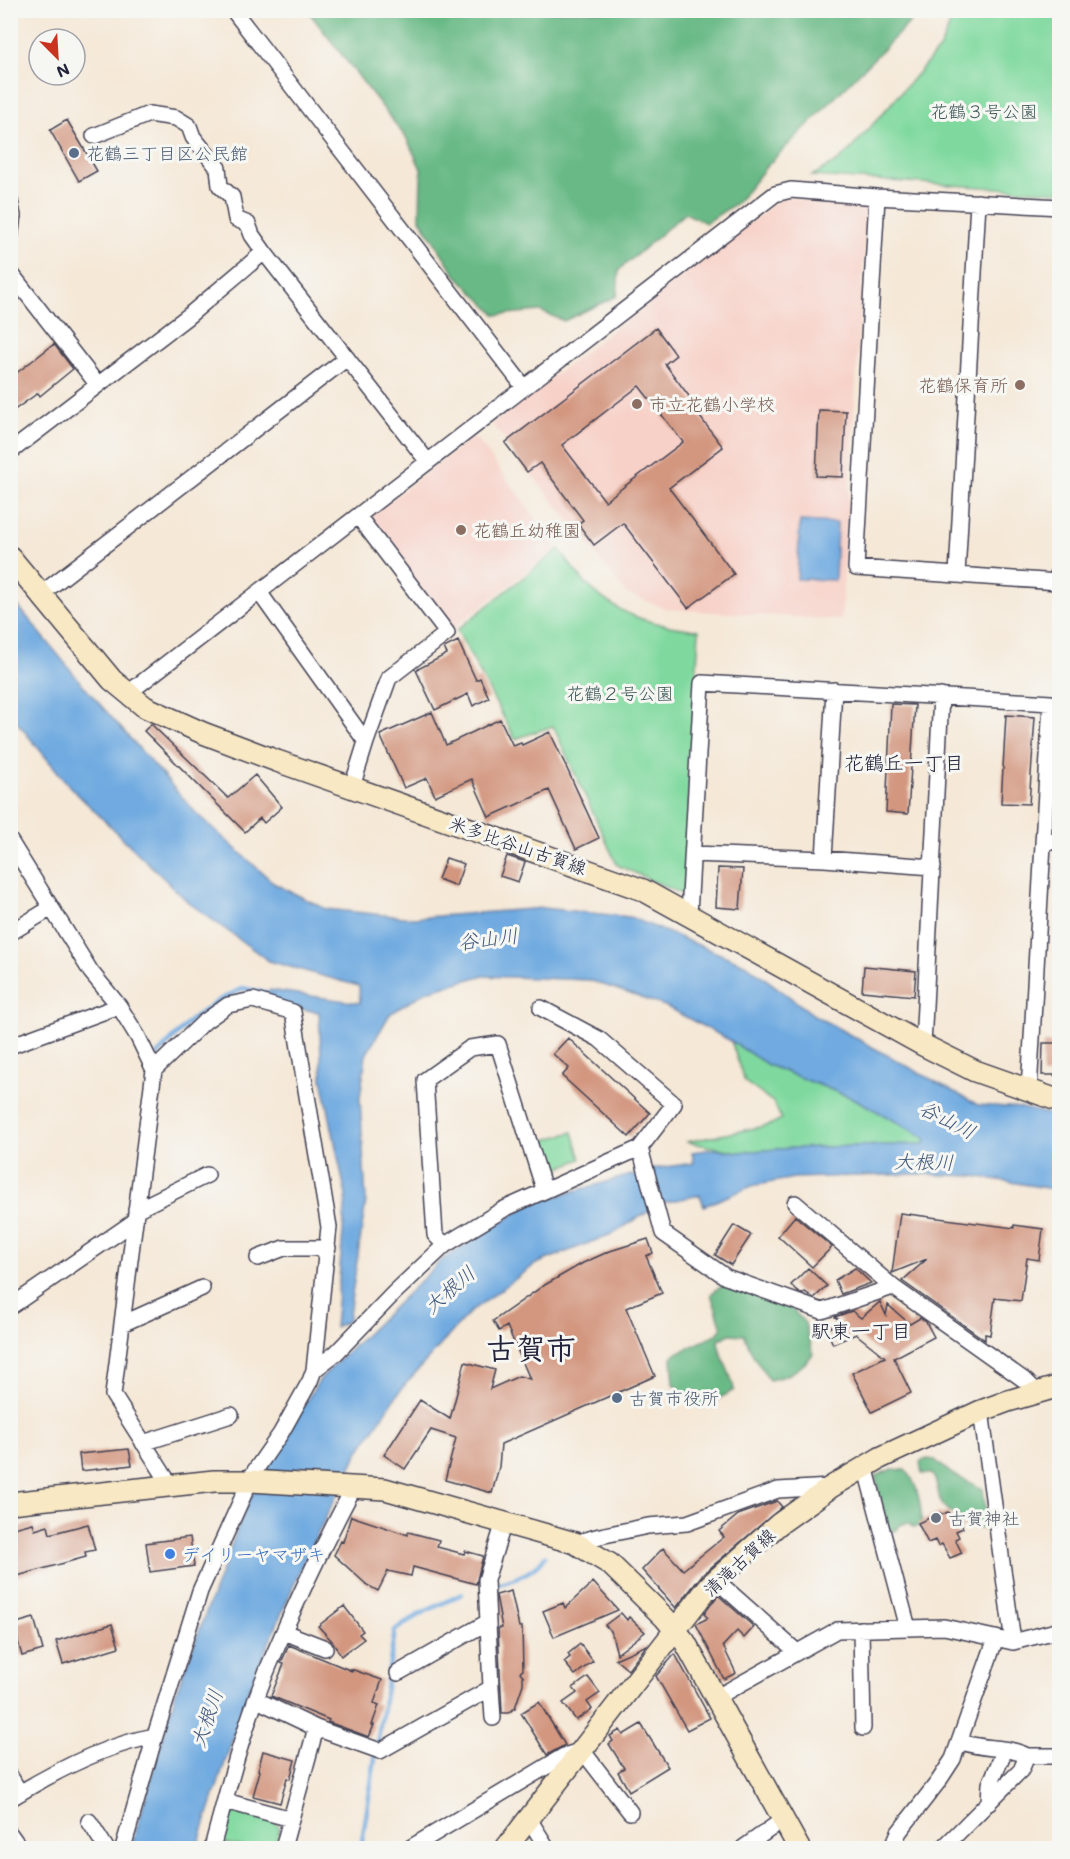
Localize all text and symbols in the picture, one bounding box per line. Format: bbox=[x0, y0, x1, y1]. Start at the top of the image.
north arrow bbox=[27, 27, 87, 87]
text: N bbox=[53, 59, 73, 83]
park label: 花鶴３号公園 bbox=[930, 99, 1038, 123]
place label: 花鶴三丁目区公民館 bbox=[86, 141, 248, 165]
marker: 花鶴三丁目区公民館 bbox=[67, 146, 81, 160]
place label: 花鶴保育所 bbox=[918, 373, 1008, 397]
marker: 花鶴保育所 bbox=[1013, 378, 1027, 392]
place label: 市立花鶴小学校 bbox=[649, 392, 775, 416]
marker: 市立花鶴小学校 bbox=[630, 397, 644, 411]
place label: 花鶴丘幼稚園 bbox=[473, 518, 581, 542]
marker: 花鶴丘幼稚園 bbox=[454, 523, 468, 537]
park label: 花鶴２号公園 bbox=[566, 681, 674, 705]
district label: 花鶴丘一丁目 bbox=[844, 749, 964, 775]
street label: 米多比谷山古賀線 bbox=[446, 810, 590, 880]
water label: 谷山川 bbox=[457, 921, 519, 955]
water label: 谷山川 bbox=[915, 1094, 981, 1144]
water label: 大根川 bbox=[894, 1147, 954, 1175]
water label: 大根川 bbox=[418, 1260, 480, 1318]
district label: 駅東一丁目 bbox=[811, 1317, 911, 1343]
district label: 古賀市 bbox=[486, 1327, 576, 1367]
place label: 古賀市役所 bbox=[629, 1386, 719, 1410]
marker: 古賀市役所 bbox=[610, 1391, 624, 1405]
place label: 古賀神社 bbox=[948, 1506, 1020, 1530]
marker: 古賀神社 bbox=[929, 1511, 943, 1525]
street label: 清滝古賀線 bbox=[698, 1523, 780, 1601]
place label: デイリーヤマザキ bbox=[182, 1542, 325, 1566]
marker: デイリーヤマザキ bbox=[163, 1547, 177, 1561]
water label: 大根川 bbox=[184, 1685, 228, 1751]

